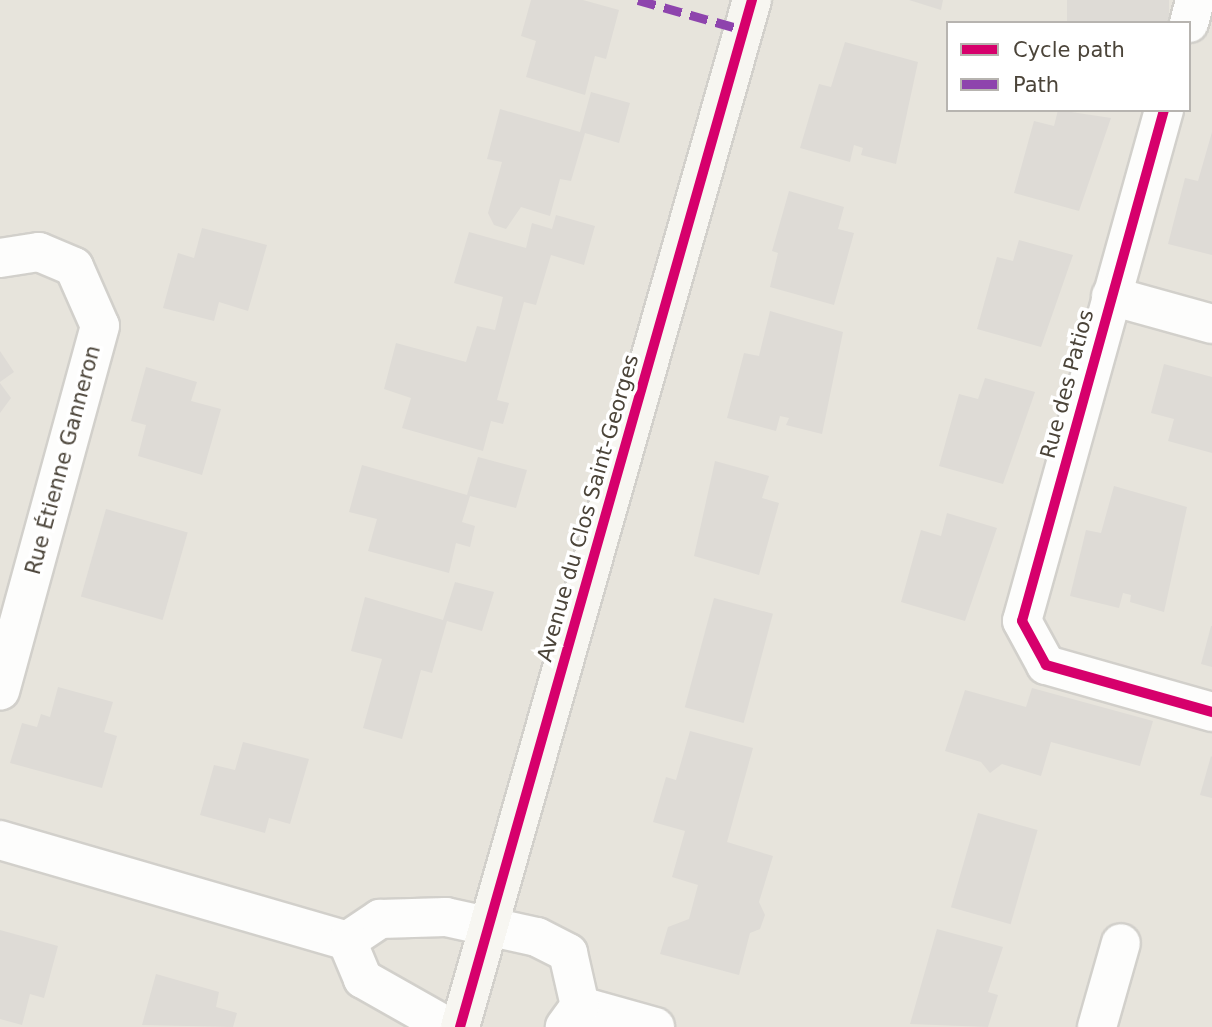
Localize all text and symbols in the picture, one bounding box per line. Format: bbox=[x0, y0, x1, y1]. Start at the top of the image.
legend bbox=[946, 21, 1191, 112]
text: Cycle path bbox=[1013, 38, 1125, 62]
text: Path bbox=[1013, 73, 1059, 97]
street label: Rue des Patios bbox=[1035, 307, 1099, 461]
street label: Rue Étienne Ganneron bbox=[20, 343, 106, 577]
street label: Avenue du Clos Saint-Georges bbox=[532, 351, 644, 665]

